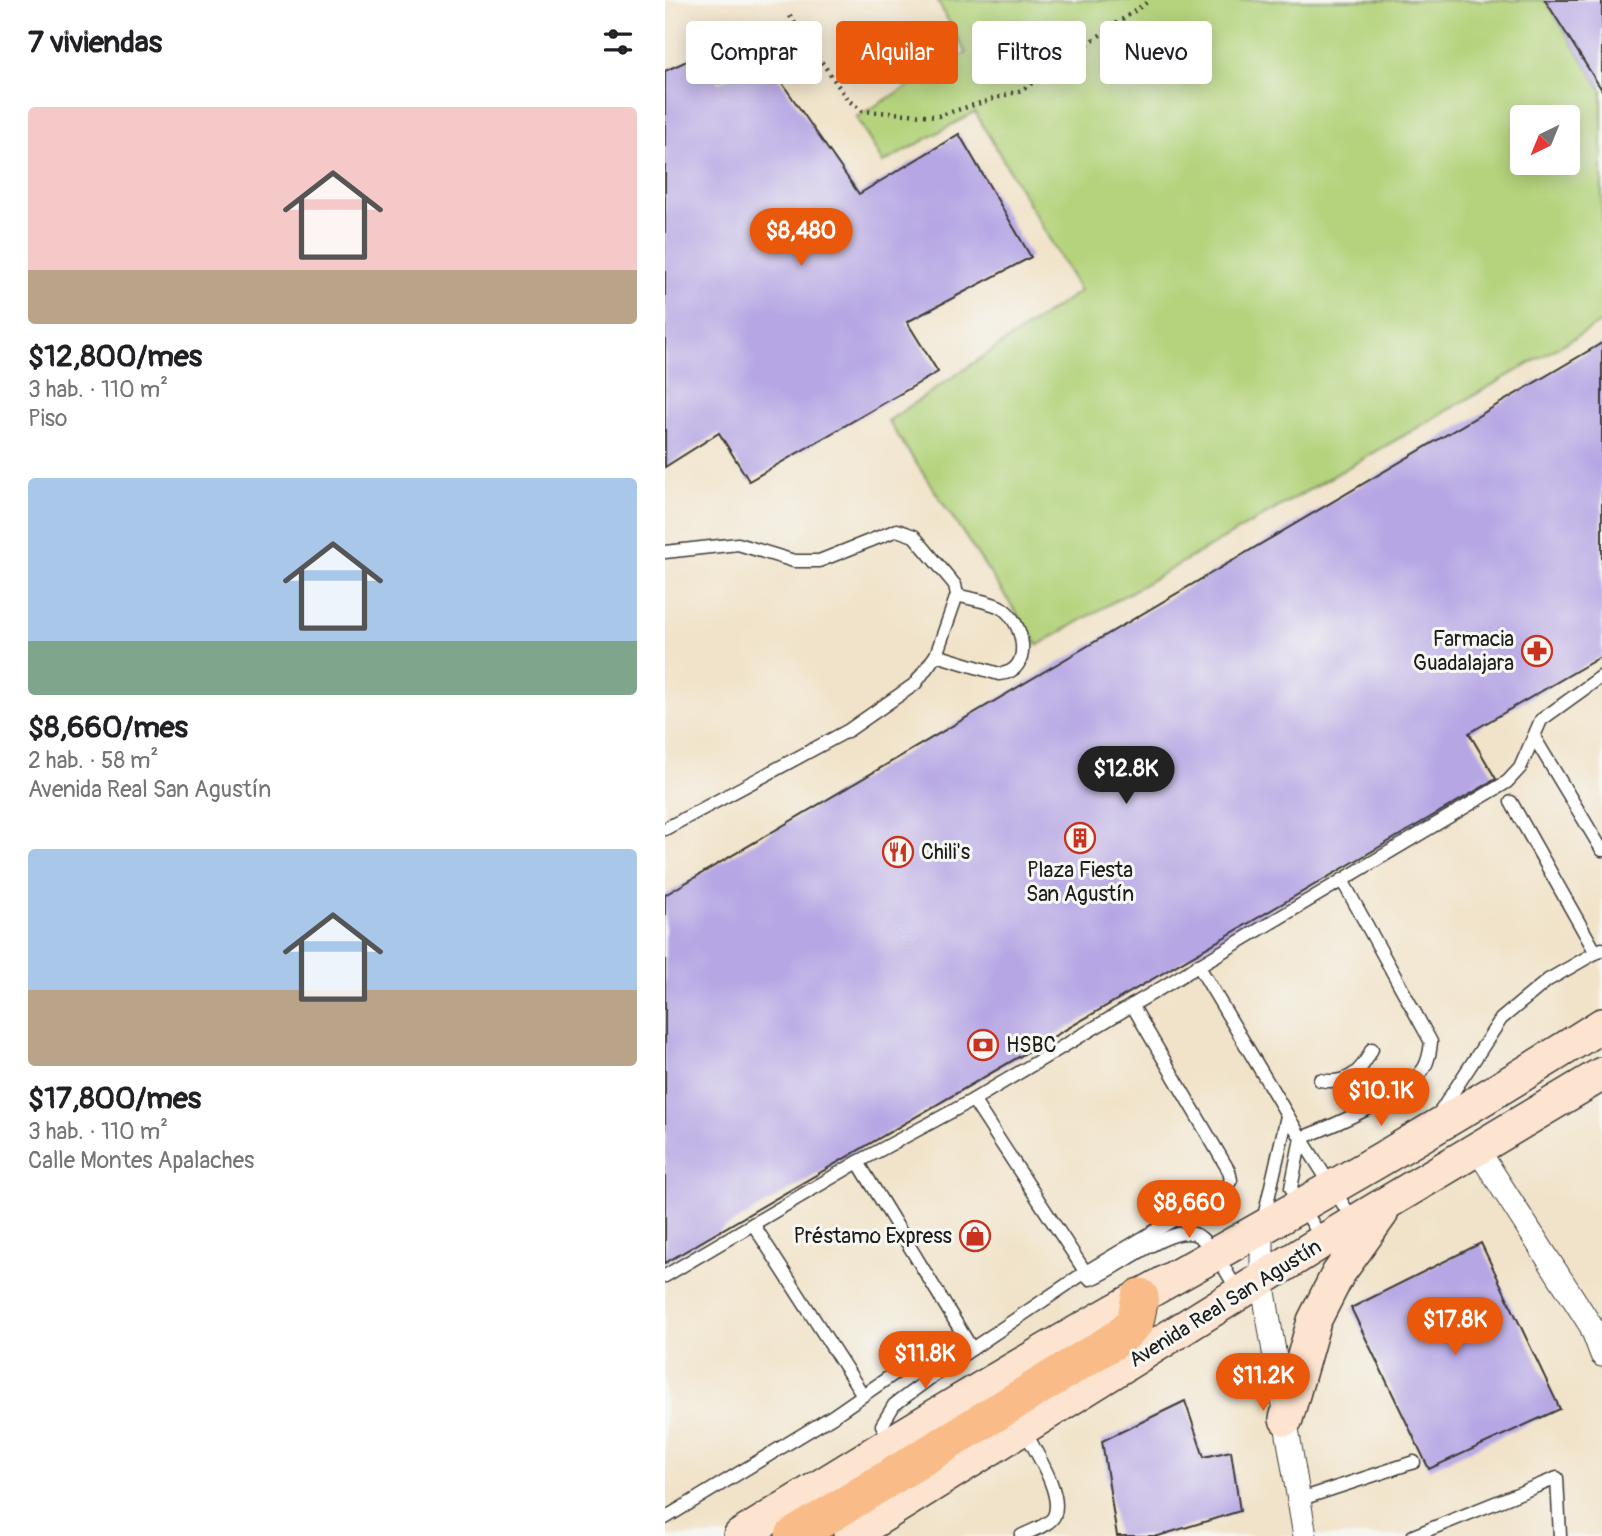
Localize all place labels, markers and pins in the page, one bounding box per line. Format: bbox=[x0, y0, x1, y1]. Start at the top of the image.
pin: $8,480 bbox=[744, 208, 858, 268]
place label: Farmacia Guadalajara bbox=[1413, 626, 1514, 677]
pharmacy icon: Farmacia Guadalajara bbox=[1520, 634, 1554, 668]
pin: $12.8K bbox=[1069, 746, 1183, 806]
building icon: Plaza Fiesta San Agustín bbox=[1063, 821, 1097, 855]
restaurant icon: Chili's bbox=[881, 835, 915, 869]
place label: Chili's bbox=[921, 839, 971, 866]
place label: Plaza Fiesta San Agustín bbox=[1026, 857, 1134, 908]
bank icon: HSBC bbox=[966, 1028, 1000, 1062]
place label: HSBC bbox=[1006, 1032, 1056, 1059]
pin: $10.1K bbox=[1324, 1068, 1438, 1128]
pin: $8,660 bbox=[1132, 1180, 1246, 1240]
shop icon: Préstamo Express bbox=[958, 1219, 992, 1253]
place label: Préstamo Express bbox=[794, 1223, 953, 1250]
pin: $17.8K bbox=[1398, 1298, 1512, 1357]
pin: $11.8K bbox=[868, 1332, 982, 1391]
pin: $11.2K bbox=[1206, 1354, 1320, 1413]

